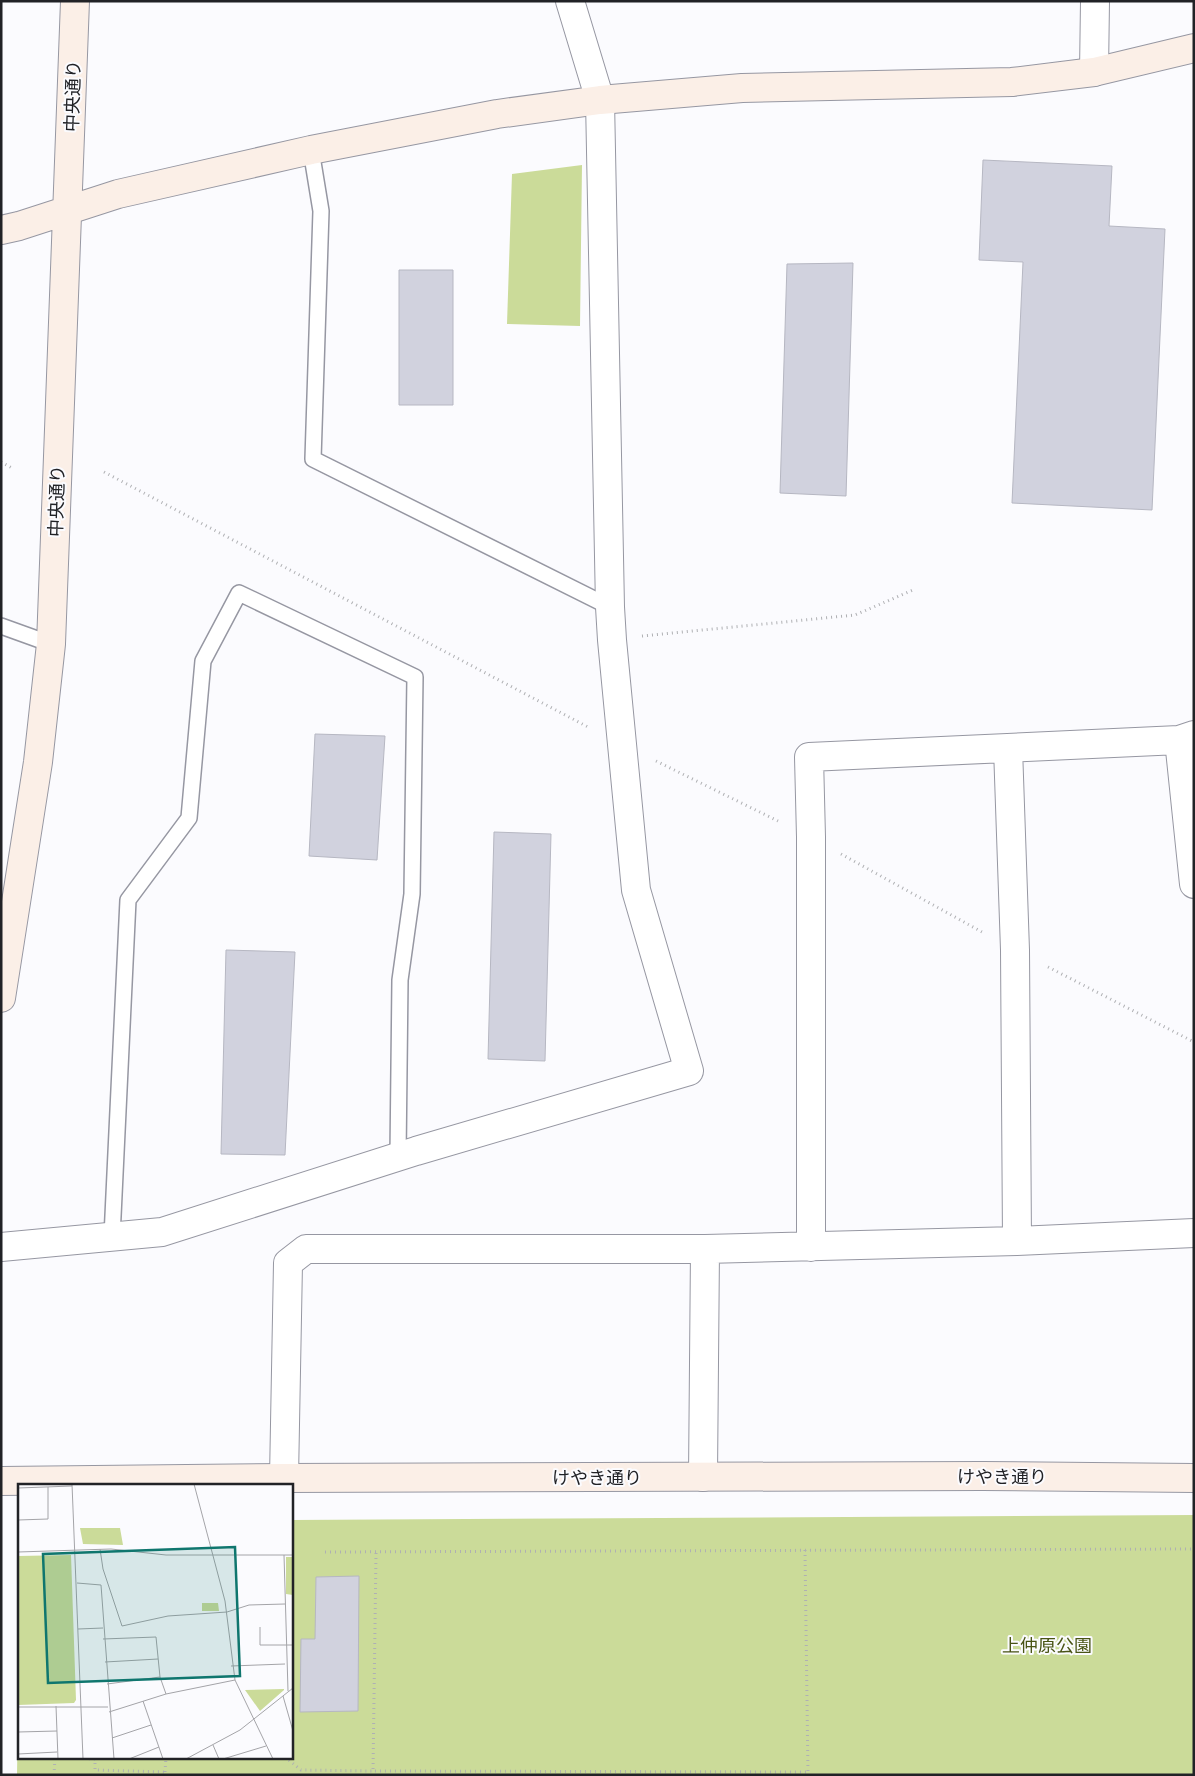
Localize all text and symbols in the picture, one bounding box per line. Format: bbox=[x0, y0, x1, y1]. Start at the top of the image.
street label: 中央通り bbox=[60, 60, 84, 132]
street label: 中央通り bbox=[44, 465, 68, 537]
street label: けやき通り bbox=[957, 1465, 1047, 1487]
street label: けやき通り bbox=[552, 1466, 642, 1488]
inset map bbox=[18, 1484, 292, 1758]
park label: 上仲原公園 bbox=[1002, 1634, 1092, 1656]

